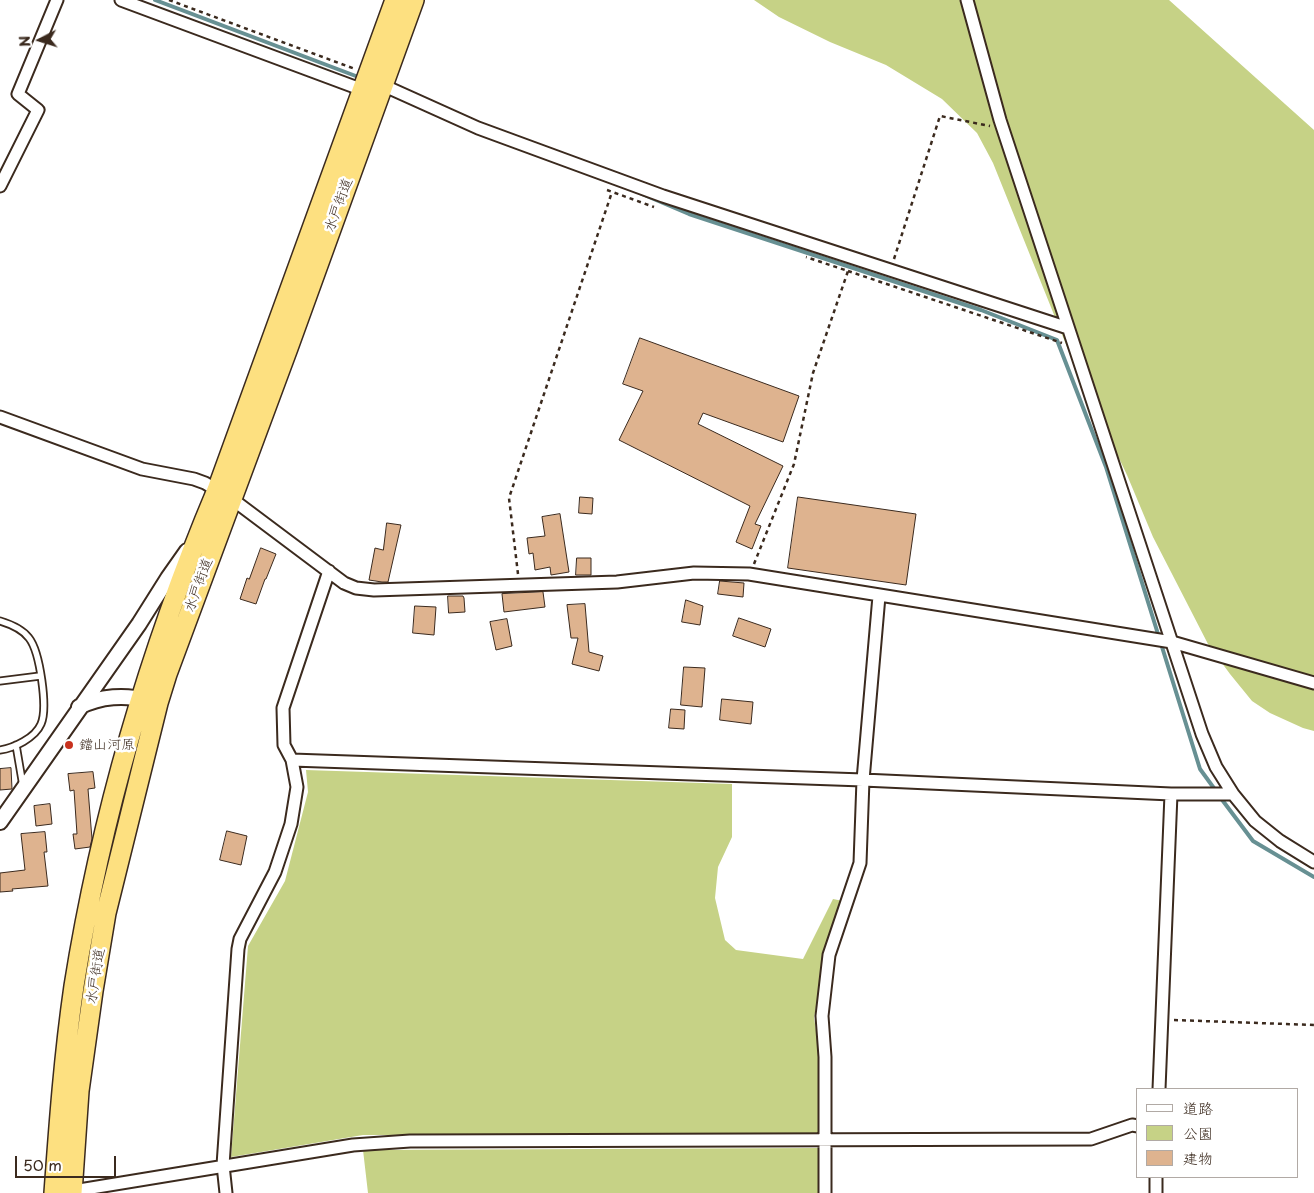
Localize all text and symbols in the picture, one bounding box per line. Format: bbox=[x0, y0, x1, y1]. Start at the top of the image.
north arrow bbox=[15, 15, 65, 65]
text: N bbox=[14, 35, 36, 48]
street label: 水戸街道 bbox=[322, 176, 356, 234]
street label: 水戸街道 bbox=[182, 556, 216, 614]
place label: 鐺山河原 bbox=[79, 737, 135, 753]
marker: 鐺山河原 bbox=[63, 739, 75, 751]
street label: 水戸街道 bbox=[83, 947, 109, 1005]
legend bbox=[1136, 1088, 1299, 1178]
text: 道路 bbox=[1183, 1096, 1213, 1119]
text: 公園 bbox=[1183, 1121, 1213, 1144]
scale bar bbox=[18, 1146, 119, 1178]
text: 建物 bbox=[1183, 1146, 1213, 1169]
text: 50 m bbox=[23, 1153, 62, 1176]

